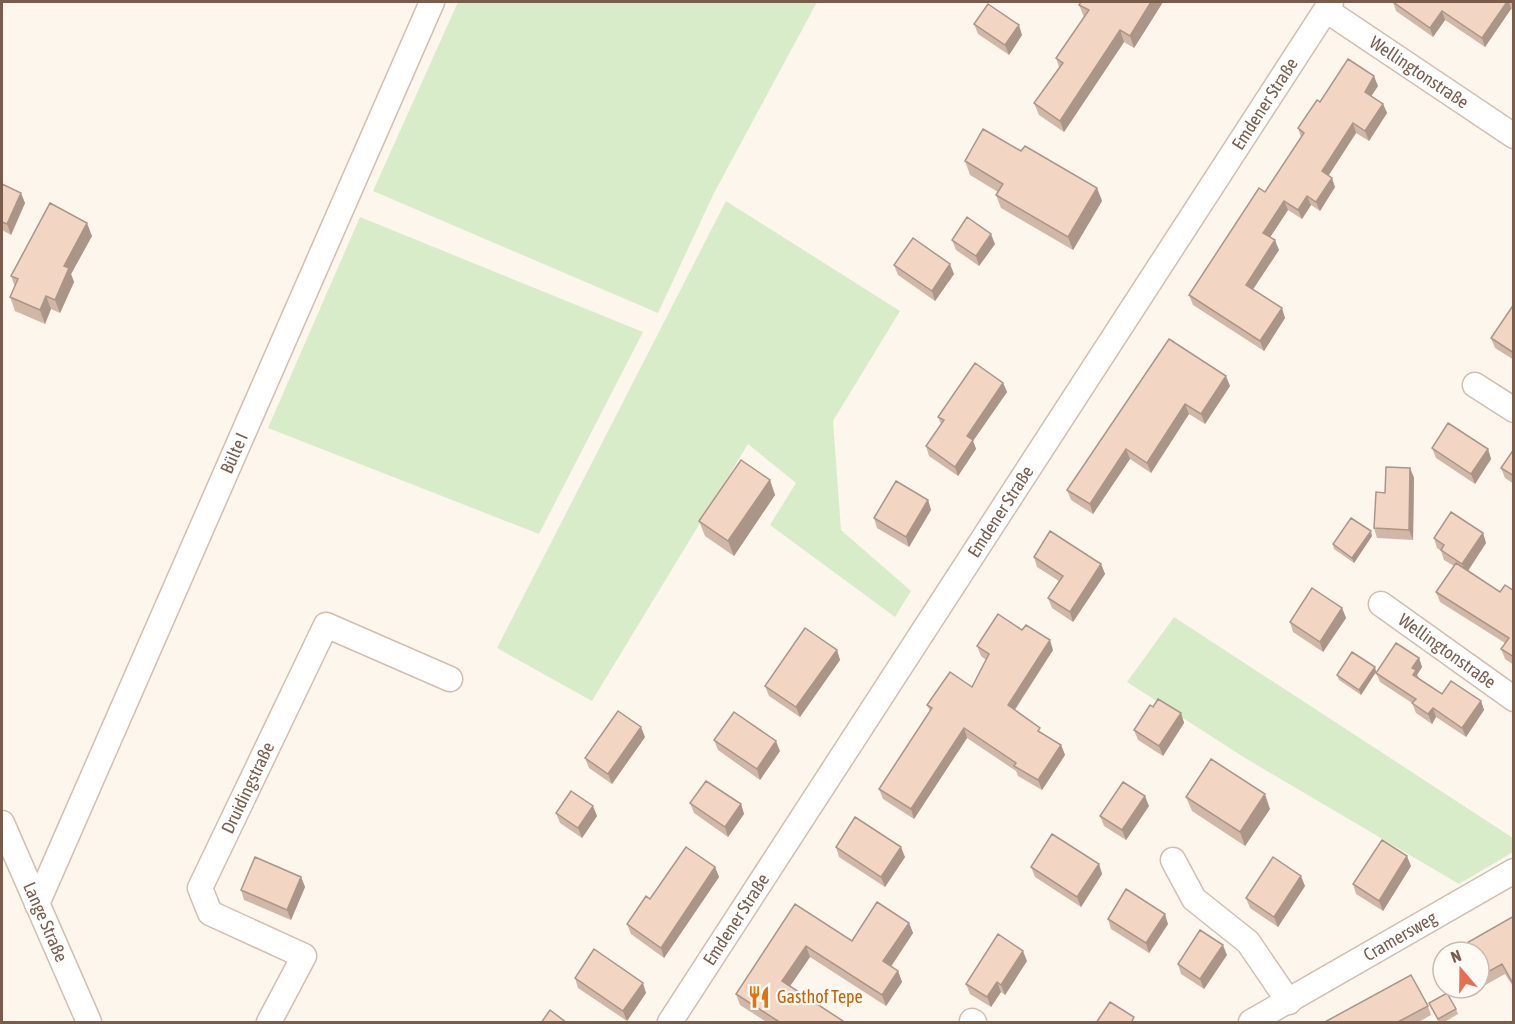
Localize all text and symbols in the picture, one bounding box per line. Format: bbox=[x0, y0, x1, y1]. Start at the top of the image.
street label: Wellingtonstraße bbox=[1366, 31, 1473, 113]
street label: Emdener Straße bbox=[1227, 54, 1302, 153]
street label: Bülte I bbox=[216, 430, 252, 477]
street label: Emdener Straße bbox=[963, 462, 1038, 561]
street label: Wellingtonstraße bbox=[1394, 609, 1500, 693]
street label: Druidingstraße bbox=[217, 739, 278, 837]
street label: Emdener Straße bbox=[699, 870, 773, 969]
street label: Lange Straße bbox=[19, 879, 72, 965]
street label: Cramersweg bbox=[1360, 907, 1440, 965]
north arrow bbox=[1431, 940, 1491, 1000]
text: N bbox=[1448, 946, 1463, 966]
restaurant icon: Gasthof Tepe bbox=[746, 984, 772, 1010]
place label: Gasthof Tepe bbox=[777, 986, 863, 1007]

